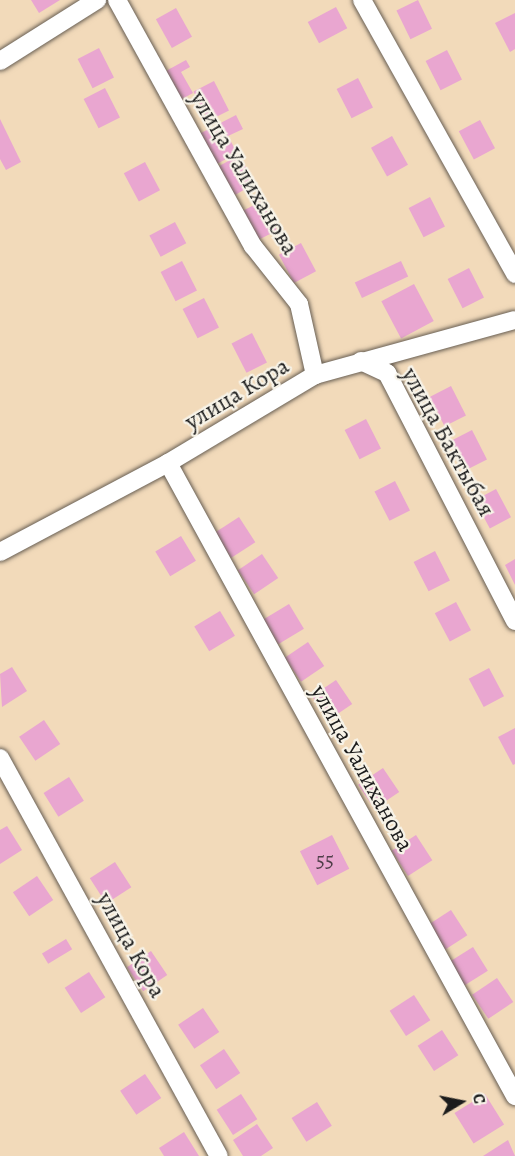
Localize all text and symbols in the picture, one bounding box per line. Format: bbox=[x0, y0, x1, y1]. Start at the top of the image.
street label: улица Уалиханова bbox=[184, 86, 304, 260]
street label: улица Кора bbox=[180, 352, 294, 436]
street label: улица Бактыбая bbox=[395, 363, 501, 521]
street label: улица Уалиханова bbox=[304, 680, 420, 856]
house number: 55 bbox=[316, 847, 334, 873]
street label: улица Кора bbox=[90, 887, 172, 1003]
north arrow bbox=[431, 1072, 491, 1132]
text: С bbox=[467, 1092, 490, 1106]

